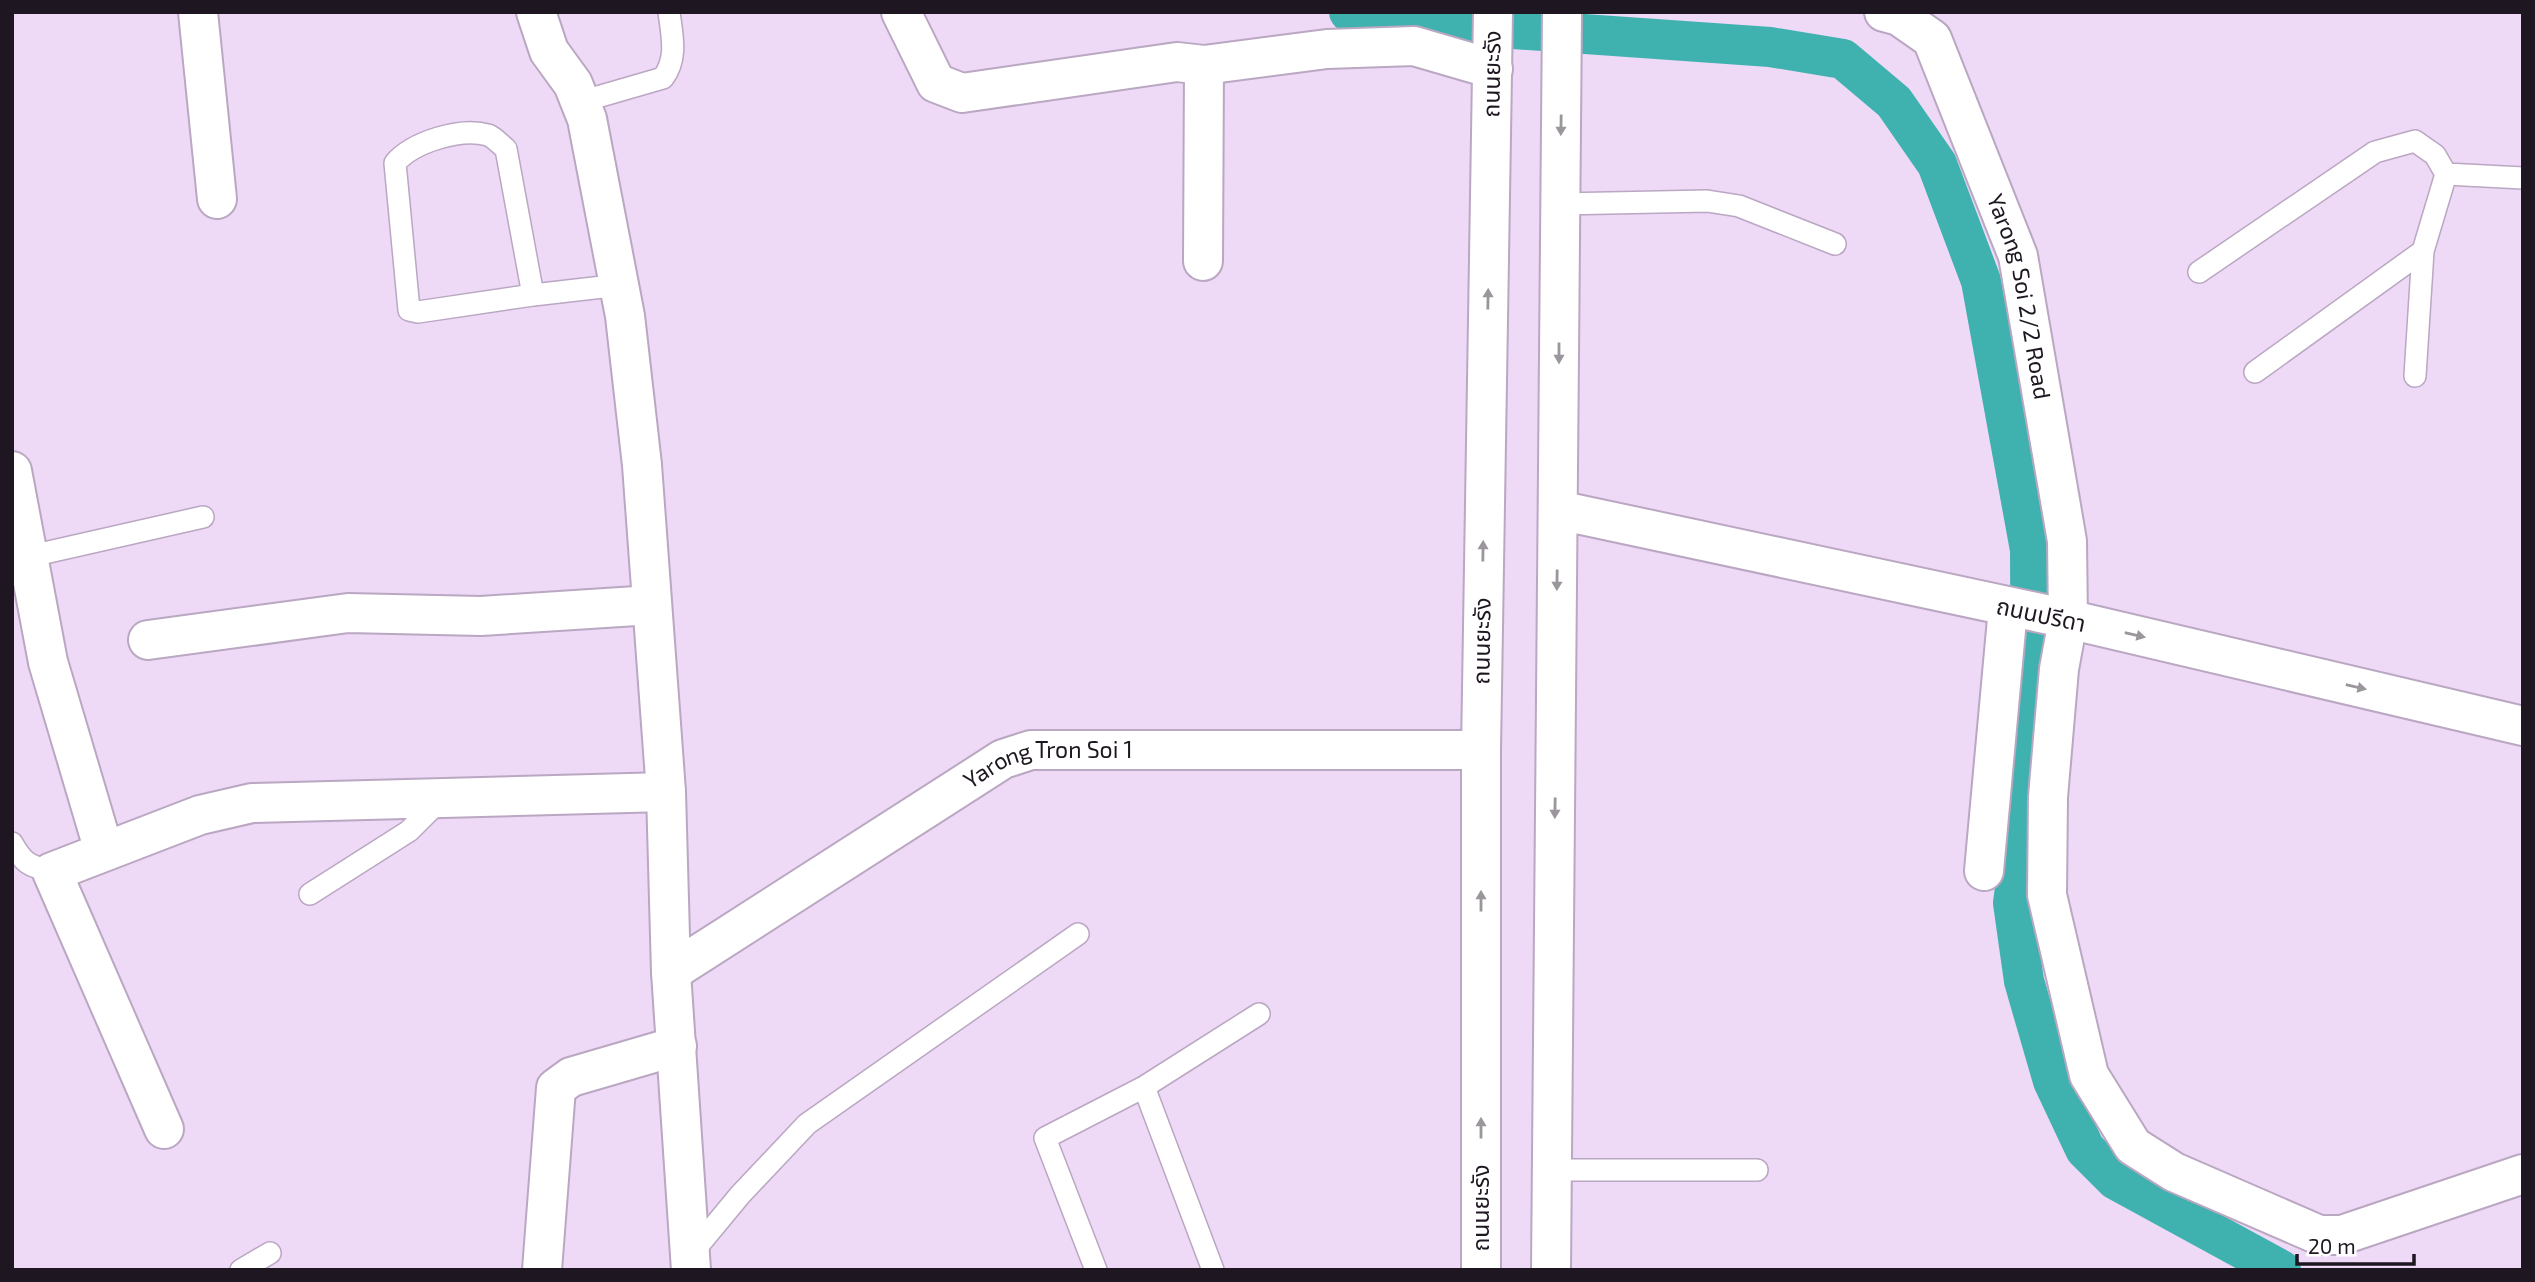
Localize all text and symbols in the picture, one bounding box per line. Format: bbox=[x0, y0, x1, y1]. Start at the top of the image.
street label: ถนนยะรัง bbox=[1476, 30, 1506, 118]
one-way arrow bbox=[1555, 114, 1567, 136]
street label: Yarong Soi 2/2 Road bbox=[1982, 190, 2057, 401]
one-way arrow bbox=[1482, 287, 1494, 309]
one-way arrow bbox=[1553, 342, 1565, 364]
one-way arrow bbox=[1478, 539, 1489, 561]
one-way arrow bbox=[1552, 569, 1563, 591]
street label: ถนนปรีดา bbox=[1994, 591, 2088, 637]
street label: ถนนยะรัง bbox=[1466, 597, 1496, 685]
one-way arrow bbox=[2124, 630, 2146, 641]
one-way arrow bbox=[2345, 682, 2367, 693]
street label: Yarong Tron Soi 1 bbox=[958, 735, 1133, 794]
one-way arrow bbox=[1549, 797, 1561, 819]
one-way arrow bbox=[1475, 889, 1487, 911]
one-way arrow bbox=[1475, 1117, 1487, 1139]
street label: ถนนยะรัง bbox=[1466, 1164, 1494, 1252]
scale bar bbox=[2297, 1222, 2414, 1266]
text: 20 m bbox=[2308, 1233, 2356, 1258]

